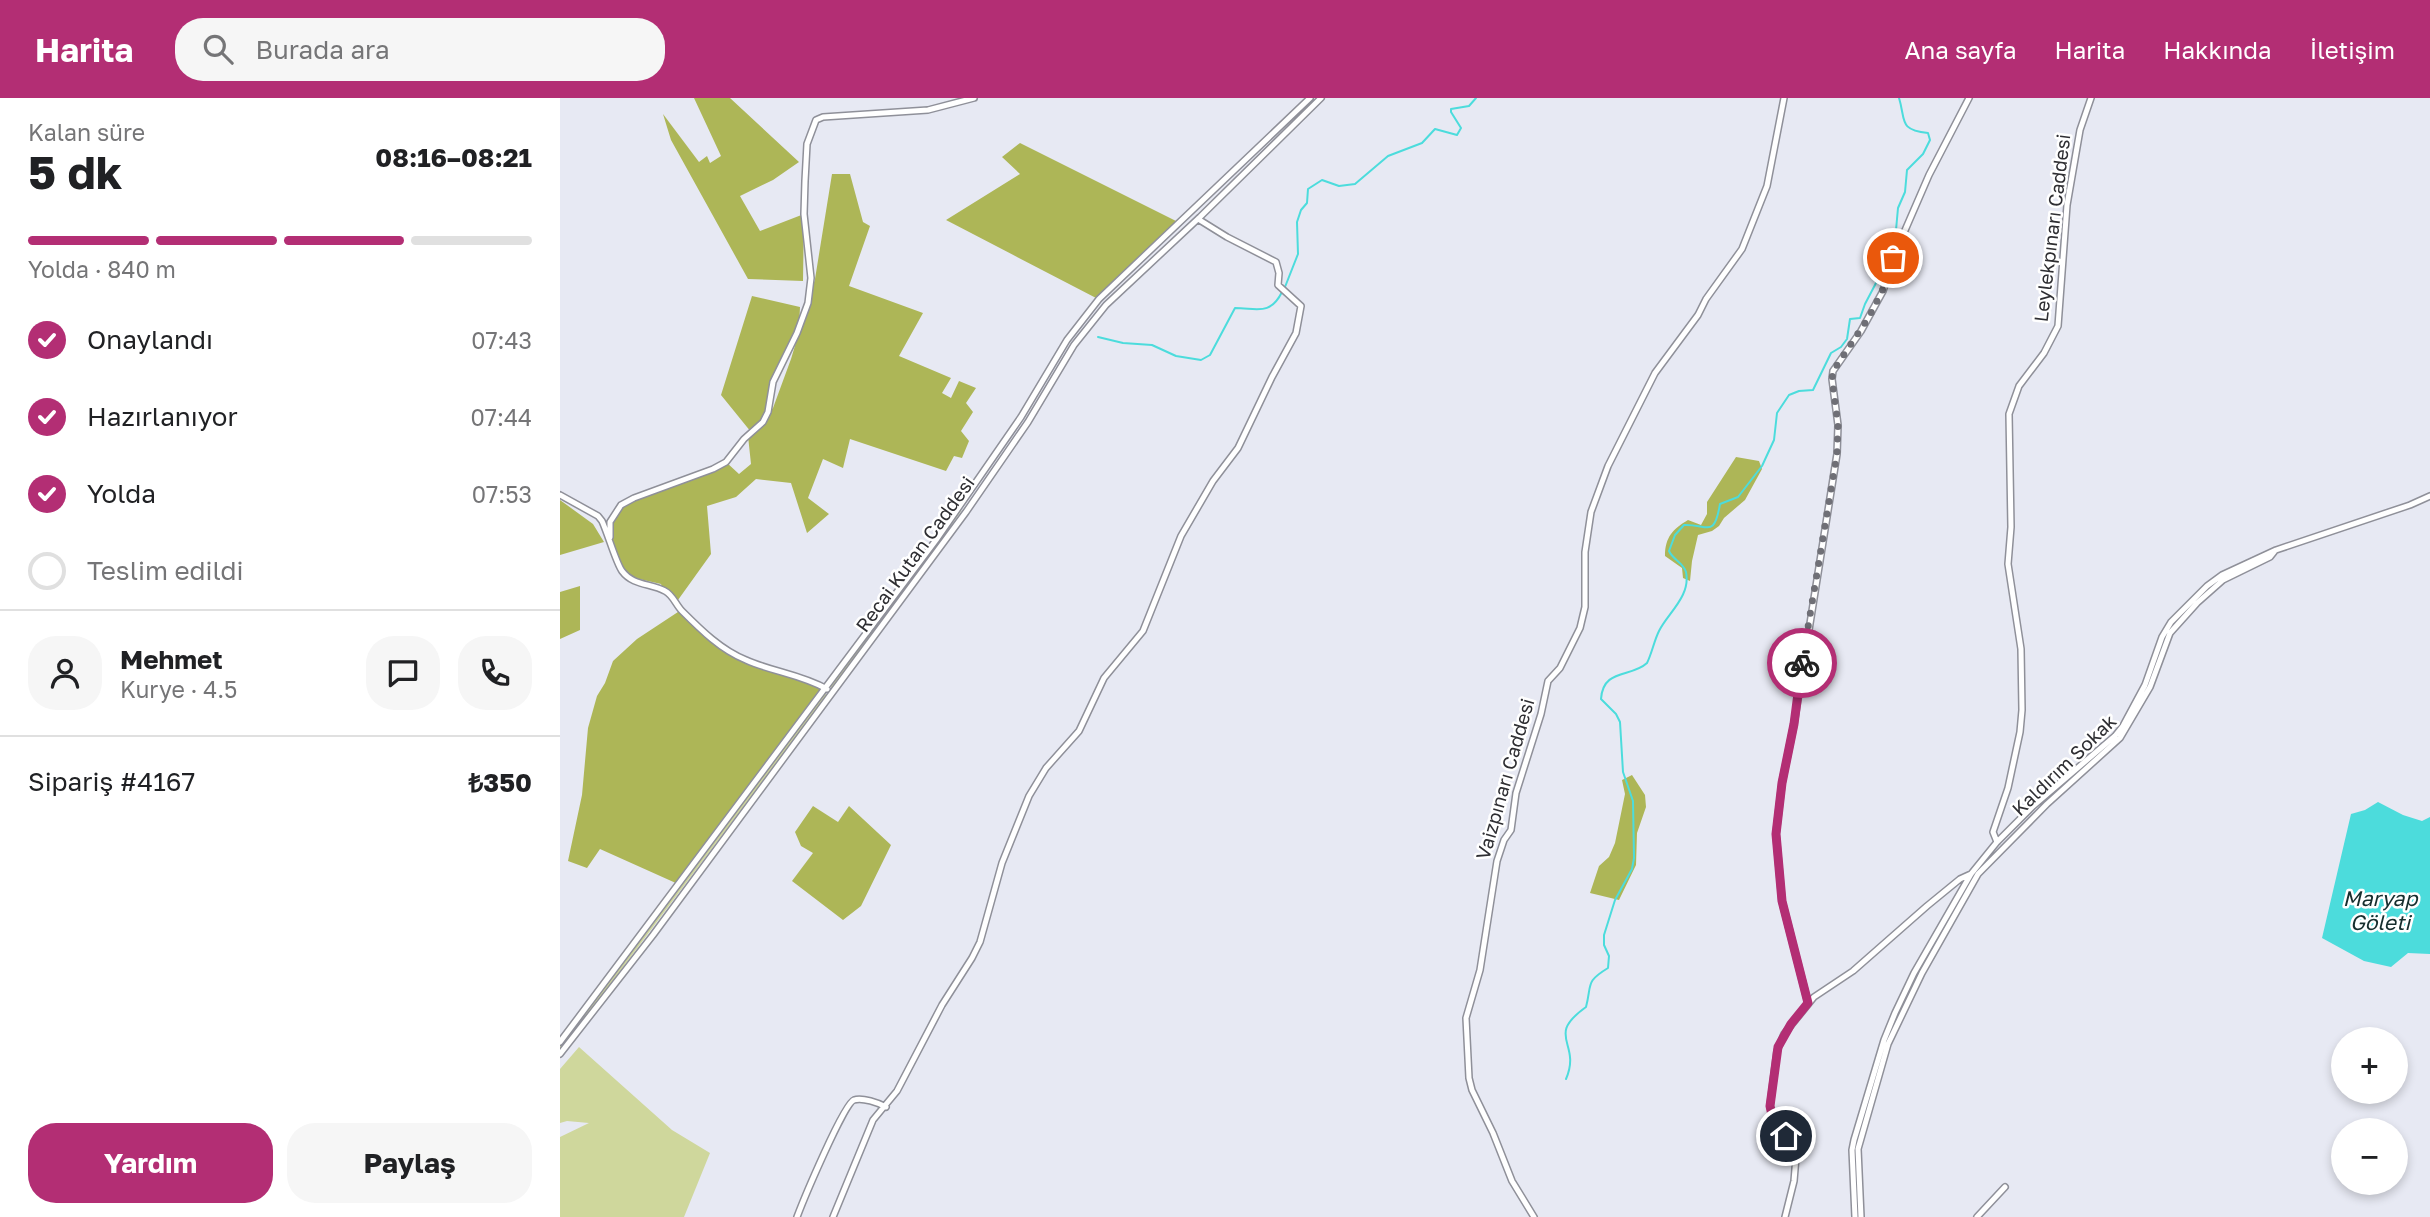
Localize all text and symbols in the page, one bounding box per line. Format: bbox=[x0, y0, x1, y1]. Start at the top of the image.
search box bbox=[175, 18, 665, 81]
text: Harita bbox=[35, 30, 133, 69]
icon: search bbox=[199, 30, 237, 68]
text: Burada ara bbox=[255, 34, 390, 65]
text: Ana sayfa bbox=[1905, 35, 2016, 64]
text: Harita bbox=[2054, 35, 2125, 64]
text: Hakkında bbox=[2163, 35, 2272, 64]
text: İletişim bbox=[2310, 35, 2395, 64]
text: Kalan süre bbox=[28, 118, 145, 146]
street label: Leylekpınarı Caddesi bbox=[2029, 133, 2074, 323]
text: 08:16–08:21 bbox=[375, 142, 532, 173]
text: 5 dk bbox=[28, 144, 123, 199]
pin bbox=[1863, 228, 1923, 288]
icon: bag bbox=[1874, 239, 1912, 277]
text: Yolda · 840 m bbox=[28, 255, 176, 283]
icon: check bbox=[28, 321, 66, 359]
text: Onaylandı bbox=[87, 324, 213, 355]
text: 07:43 bbox=[471, 326, 532, 354]
icon: check bbox=[28, 398, 66, 436]
text: Hazırlanıyor bbox=[87, 401, 238, 432]
text: 07:44 bbox=[471, 403, 532, 431]
street label: Recai Kutan Caddesi bbox=[850, 471, 979, 636]
icon: check bbox=[28, 475, 66, 513]
text: Yolda bbox=[87, 478, 156, 509]
text: 07:53 bbox=[472, 480, 532, 508]
text: Teslim edildi bbox=[87, 555, 244, 586]
courier bbox=[1767, 628, 1837, 698]
button: person bbox=[28, 636, 102, 710]
button: chat bbox=[366, 636, 440, 710]
button: phone bbox=[458, 636, 532, 710]
text: Mehmet bbox=[120, 644, 223, 675]
icon: bike bbox=[1783, 644, 1821, 682]
text: Kurye · 4.5 bbox=[120, 675, 237, 703]
street label: Vaizpınarı Caddesi bbox=[1470, 696, 1539, 862]
street label: Kaldırım Sokak bbox=[2007, 709, 2121, 820]
text: Sipariş #4167 bbox=[28, 766, 195, 797]
text: ₺350 bbox=[469, 767, 532, 798]
water label: Maryap Göleti bbox=[2343, 885, 2419, 935]
map controls bbox=[2331, 1027, 2408, 1195]
button: + bbox=[2331, 1027, 2408, 1104]
pin bbox=[1756, 1106, 1816, 1166]
icon: home bbox=[1767, 1117, 1805, 1155]
button: − bbox=[2331, 1118, 2408, 1195]
button: Yardım bbox=[28, 1123, 273, 1203]
button: Paylaş bbox=[287, 1123, 532, 1203]

